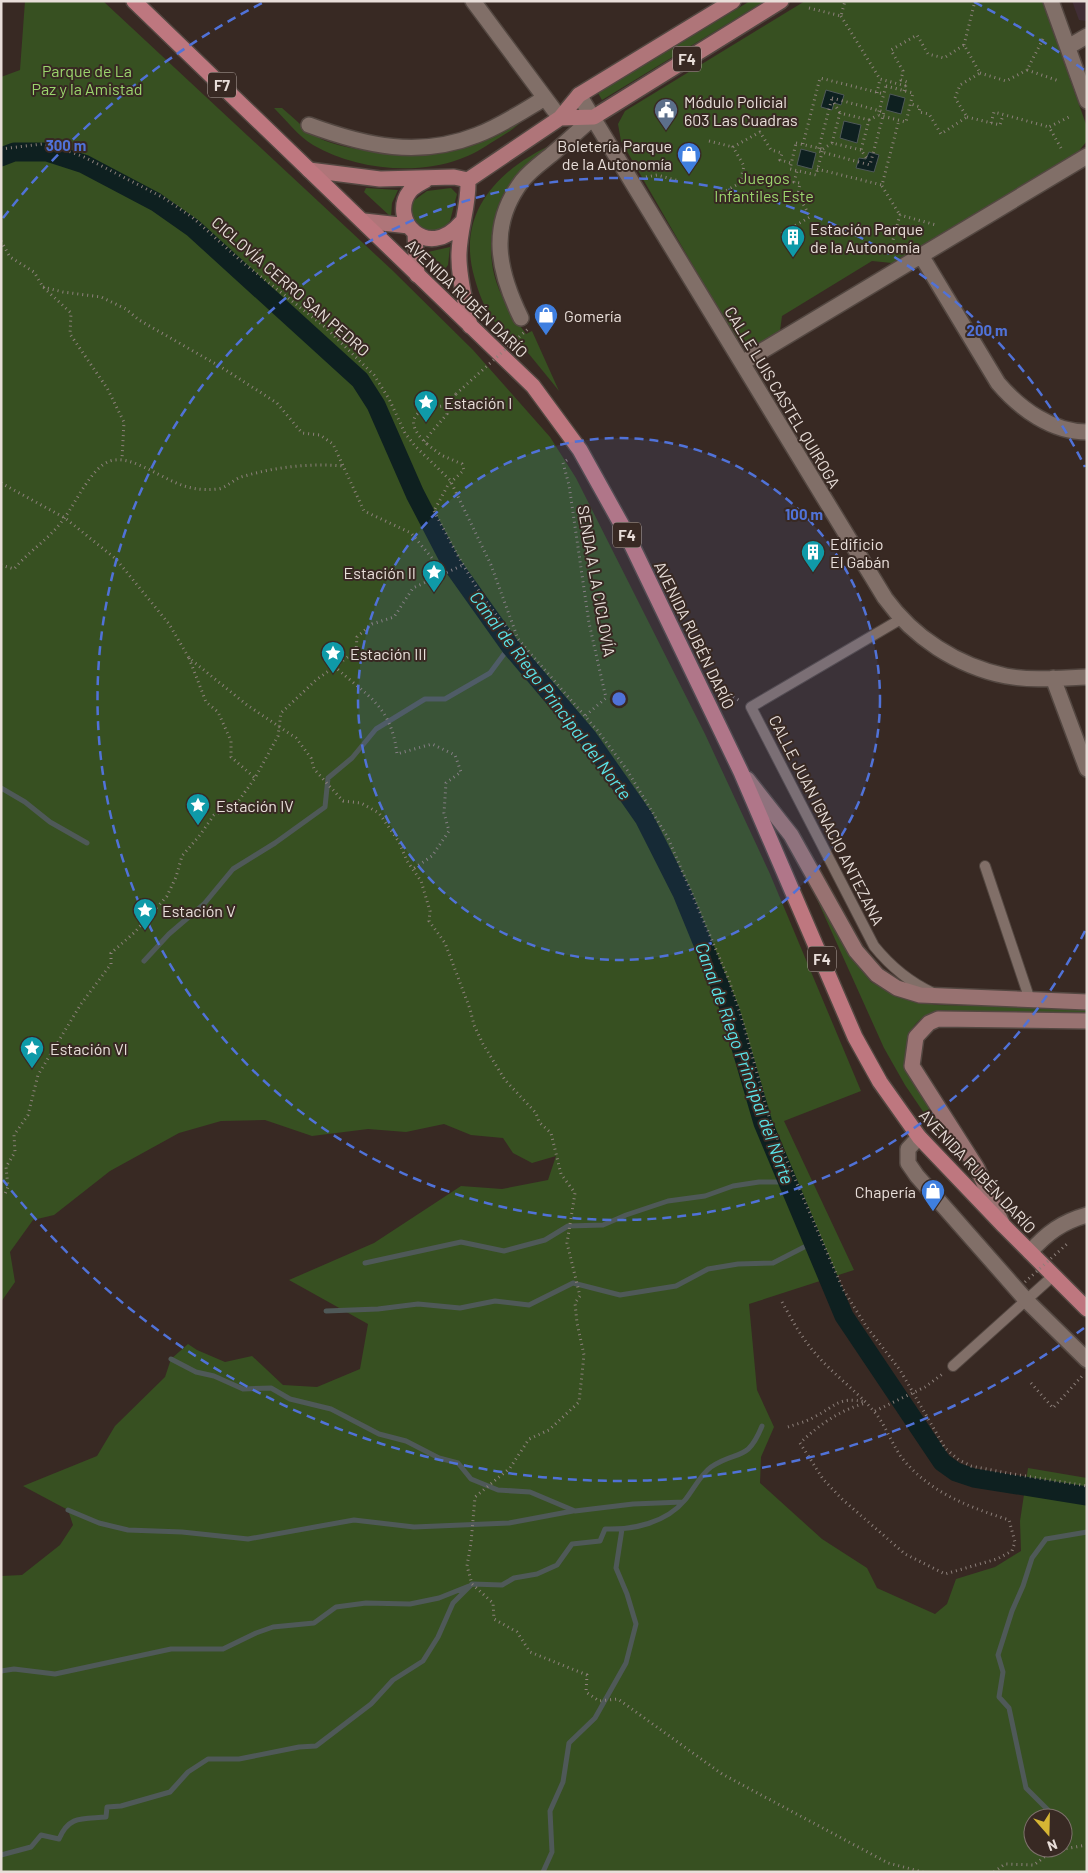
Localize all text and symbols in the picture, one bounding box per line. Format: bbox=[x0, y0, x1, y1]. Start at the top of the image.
road number: F4 bbox=[673, 46, 701, 72]
park label: Parque de La Paz y la Amistad bbox=[32, 61, 143, 98]
road number: F7 bbox=[208, 72, 236, 98]
place label: Módulo Policial 603 Las Cuadras bbox=[684, 92, 798, 129]
public building icon: Módulo Policial 603 Las Cuadras bbox=[653, 97, 679, 131]
text: 300 m bbox=[46, 136, 86, 154]
place label: Boletería Parque de la Autonomía bbox=[557, 136, 672, 173]
shop icon: Boletería Parque de la Autonomía bbox=[676, 141, 702, 175]
park label: Juegos Infantiles Este bbox=[714, 168, 814, 205]
street label: CICLOVÍA CERRO SAN PEDRO bbox=[208, 212, 374, 360]
place label: Estación Parque de la Autonomía bbox=[810, 219, 923, 256]
building icon: Estación Parque de la Autonomía bbox=[780, 224, 806, 258]
street label: AVENIDA RUBÉN DARÍO bbox=[402, 235, 532, 361]
shop icon: Gomería bbox=[533, 302, 559, 336]
street label: CALLE LUIS CASTEL QUIROGA bbox=[721, 303, 845, 491]
place label: Gomería bbox=[564, 306, 622, 325]
text: 200 m bbox=[966, 321, 1008, 339]
place icon: Estación I bbox=[413, 389, 439, 423]
place label: Estación I bbox=[444, 393, 512, 412]
street label: SENDA A LA CICLOVÍA bbox=[574, 504, 620, 658]
text: 100 m bbox=[785, 505, 823, 523]
road number: F4 bbox=[613, 522, 641, 548]
place label: Edificio El Gabán bbox=[830, 534, 890, 571]
building icon: Edificio El Gabán bbox=[800, 539, 826, 573]
street label: AVENIDA RUBÉN DARÍO bbox=[651, 558, 739, 712]
place icon: Estación II bbox=[421, 559, 447, 593]
place label: Estación II bbox=[344, 563, 416, 582]
water label: Canal de Riego Principal del Norte bbox=[465, 586, 637, 804]
place icon: Estación III bbox=[320, 640, 346, 674]
place label: Estación III bbox=[350, 644, 427, 663]
centre of rings bbox=[610, 690, 628, 708]
street label: CALLE JUAN IGNACIO ANTEZANA bbox=[766, 712, 889, 929]
place icon: Estación IV bbox=[185, 792, 211, 826]
place label: Estación IV bbox=[216, 796, 294, 815]
place icon: Estación V bbox=[132, 897, 158, 931]
place label: Estación V bbox=[162, 901, 236, 920]
water label: Canal de Riego Principal del Norte bbox=[691, 939, 799, 1187]
road number: F4 bbox=[808, 946, 836, 972]
place icon: Estación VI bbox=[19, 1035, 45, 1069]
place label: Estación VI bbox=[50, 1039, 128, 1058]
street label: AVENIDA RUBÉN DARÍO bbox=[916, 1105, 1040, 1237]
shop icon: Chapería bbox=[920, 1178, 946, 1212]
place label: Chapería bbox=[855, 1182, 916, 1201]
north arrow bbox=[1023, 1808, 1073, 1858]
text: N bbox=[1045, 1836, 1060, 1855]

